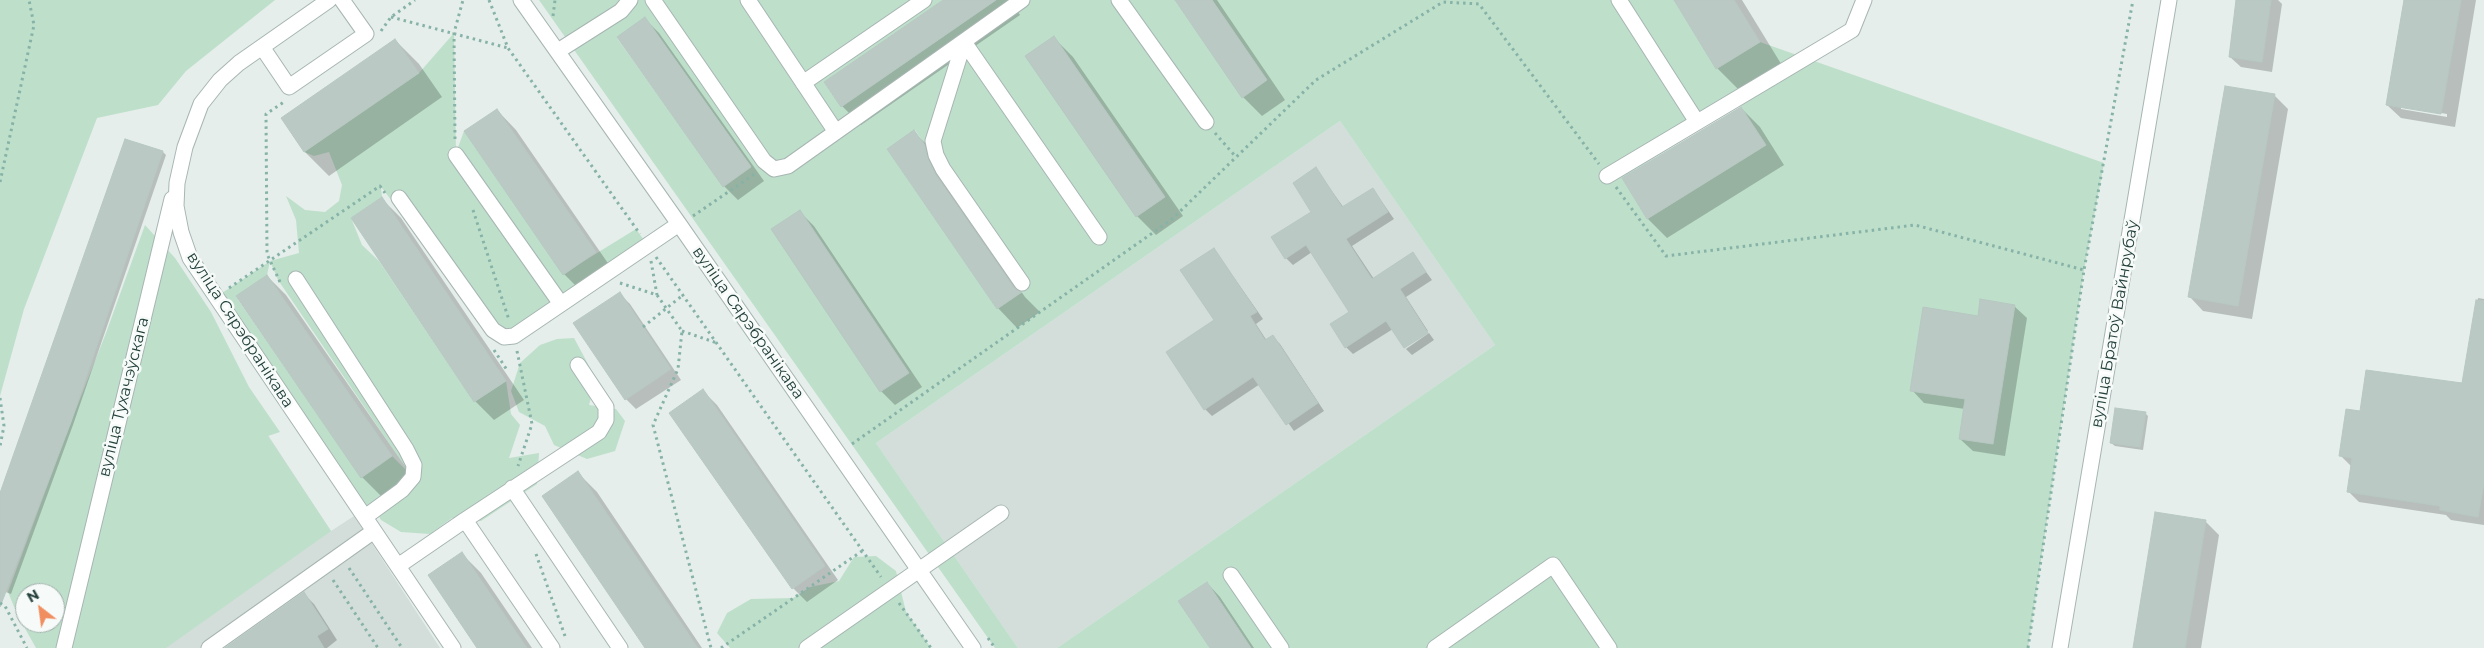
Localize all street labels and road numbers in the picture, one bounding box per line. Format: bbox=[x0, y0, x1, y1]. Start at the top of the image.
street label: вуліца Братоў Вайнрубаў bbox=[2087, 219, 2143, 429]
street label: вуліца Сярэбранікава bbox=[688, 243, 808, 403]
street label: вуліца Сярэбранікава bbox=[182, 249, 298, 411]
street label: вуліца Тухачэўскага bbox=[95, 315, 153, 479]

